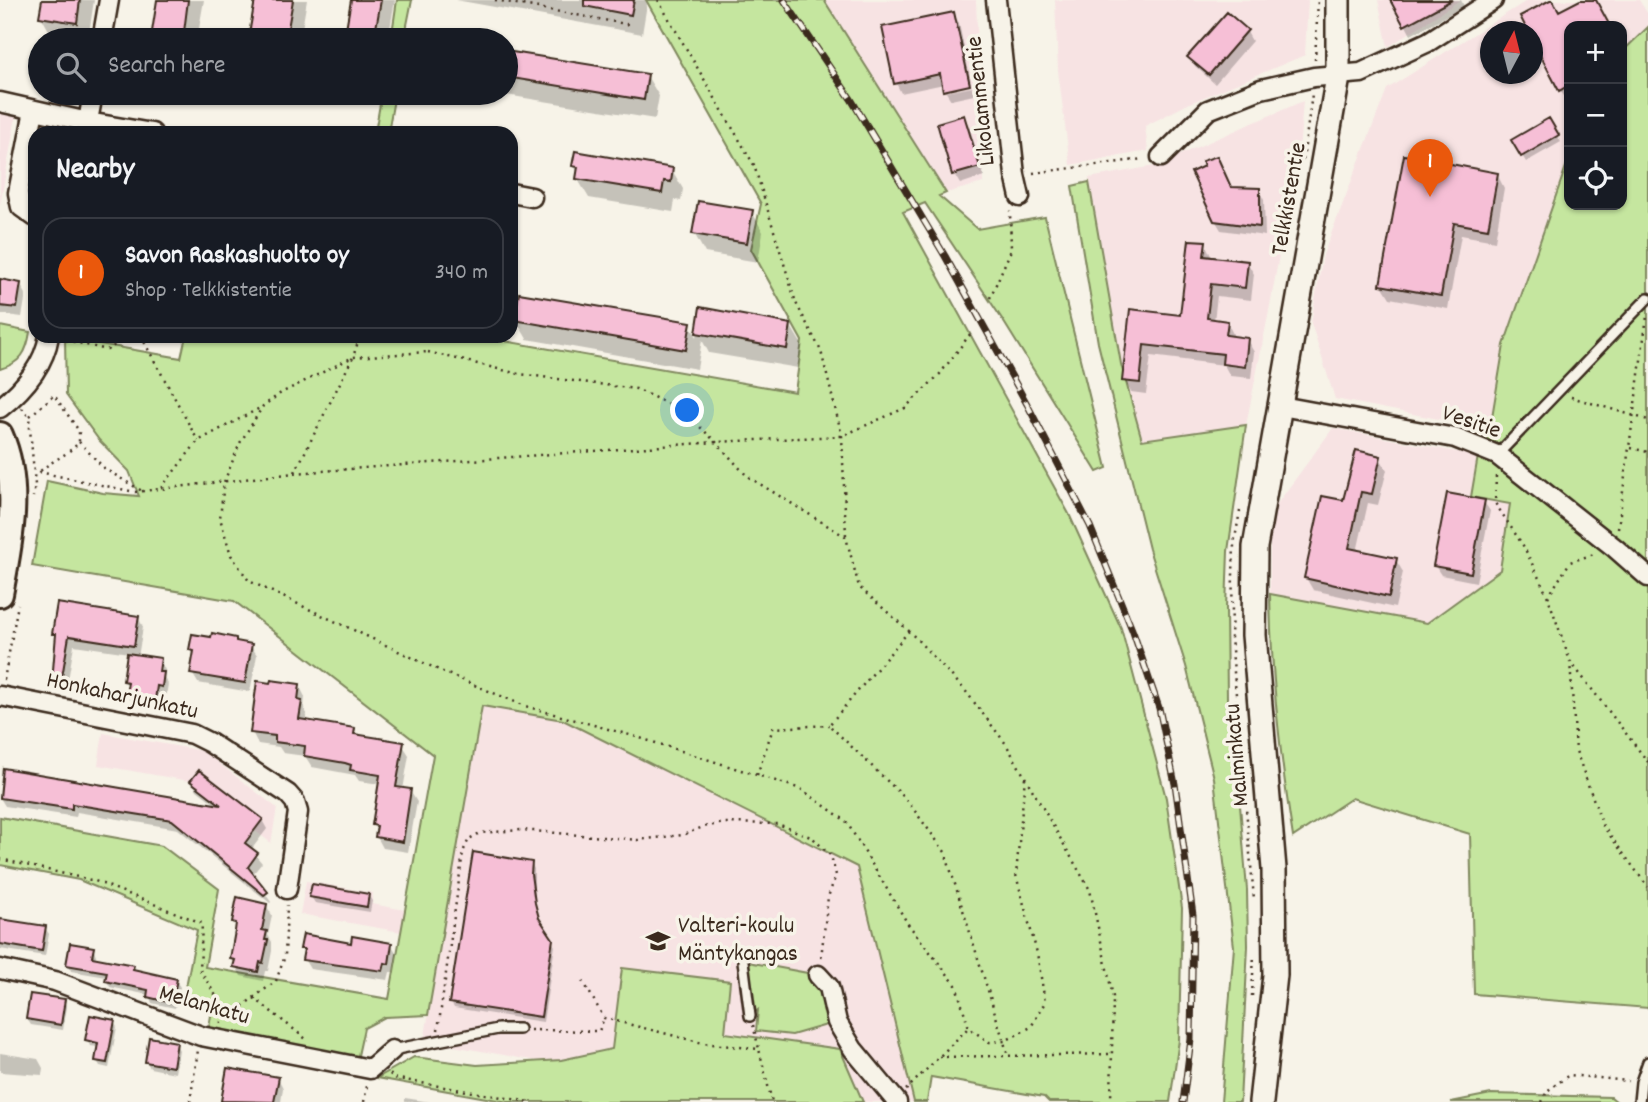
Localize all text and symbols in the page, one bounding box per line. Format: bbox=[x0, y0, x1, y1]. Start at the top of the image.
north arrow bbox=[1480, 21, 1543, 84]
map controls bbox=[1564, 21, 1627, 210]
button: + bbox=[1564, 21, 1627, 84]
search box bbox=[28, 28, 518, 105]
street label: Likolammentie bbox=[958, 35, 1006, 167]
icon: search bbox=[52, 48, 90, 86]
text: Search here bbox=[108, 48, 226, 85]
button: − bbox=[1564, 84, 1627, 147]
pin: 1 bbox=[1407, 139, 1453, 197]
street label: Telkkistentie bbox=[1263, 140, 1317, 258]
button: locate bbox=[1564, 147, 1627, 210]
text: Nearby bbox=[56, 150, 134, 193]
text: Savon Raskashuolto oy bbox=[125, 238, 349, 275]
text: 1 bbox=[78, 257, 84, 290]
text: 340 m bbox=[435, 257, 488, 290]
text: Shop · Telkkistentie bbox=[125, 275, 292, 308]
your location bbox=[670, 393, 704, 427]
street label: Vesitie bbox=[1437, 397, 1505, 449]
street label: Honkaharjunkatu bbox=[43, 664, 201, 730]
street label: Malminkatu bbox=[1217, 702, 1259, 808]
place label: Valteri-koulu Mäntykangas bbox=[678, 910, 798, 972]
school or university icon: Valteri-koulu Mäntykangas bbox=[644, 927, 672, 955]
street label: Melankatu bbox=[155, 977, 253, 1035]

